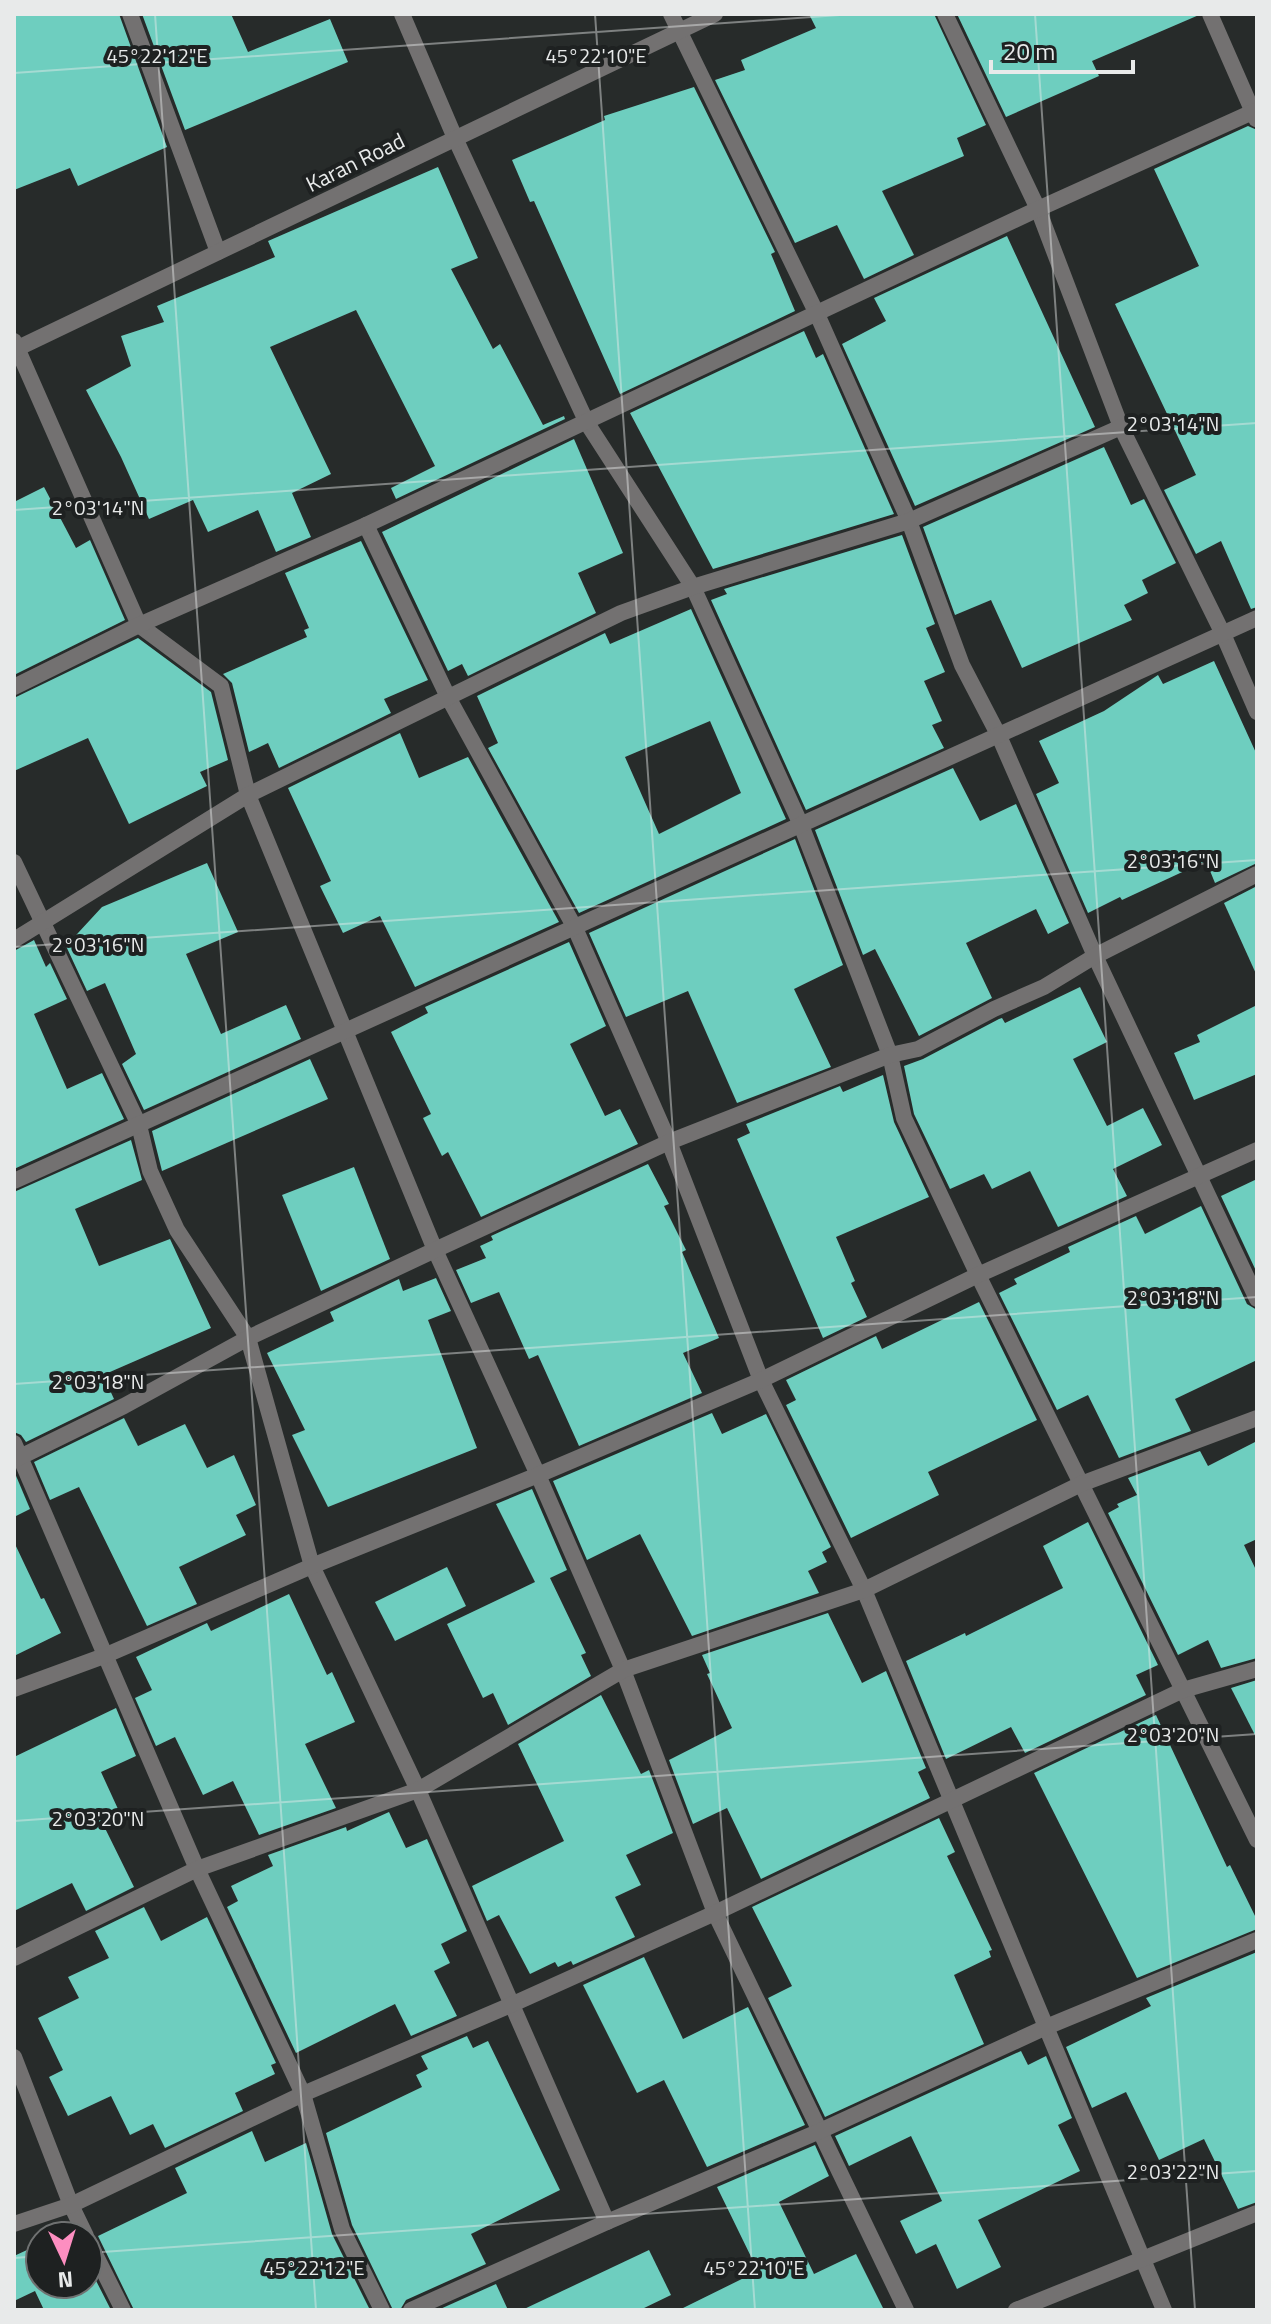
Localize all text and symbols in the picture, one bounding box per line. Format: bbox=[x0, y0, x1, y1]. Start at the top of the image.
scale bar bbox=[991, 24, 1133, 74]
text: 20 m bbox=[1003, 33, 1055, 69]
text: 45°22'12"E bbox=[106, 40, 208, 71]
text: 45°22'10"E bbox=[545, 40, 647, 71]
street label: Karan Road bbox=[300, 123, 410, 201]
text: 2°03'14"N bbox=[1127, 408, 1219, 439]
text: 2°03'14"N bbox=[52, 492, 144, 523]
text: 2°03'16"N bbox=[1127, 845, 1219, 876]
text: 2°03'16"N bbox=[52, 929, 144, 960]
text: 2°03'18"N bbox=[1127, 1282, 1219, 1313]
text: 2°03'18"N bbox=[52, 1366, 144, 1397]
text: 2°03'20"N bbox=[1127, 1719, 1219, 1750]
text: 2°03'20"N bbox=[52, 1803, 144, 1834]
text: 2°03'22"N bbox=[1127, 2156, 1219, 2187]
north arrow bbox=[24, 2220, 104, 2300]
text: 45°22'12"E bbox=[263, 2252, 365, 2283]
text: 45°22'10"E bbox=[703, 2252, 805, 2283]
text: N bbox=[57, 2262, 74, 2297]

